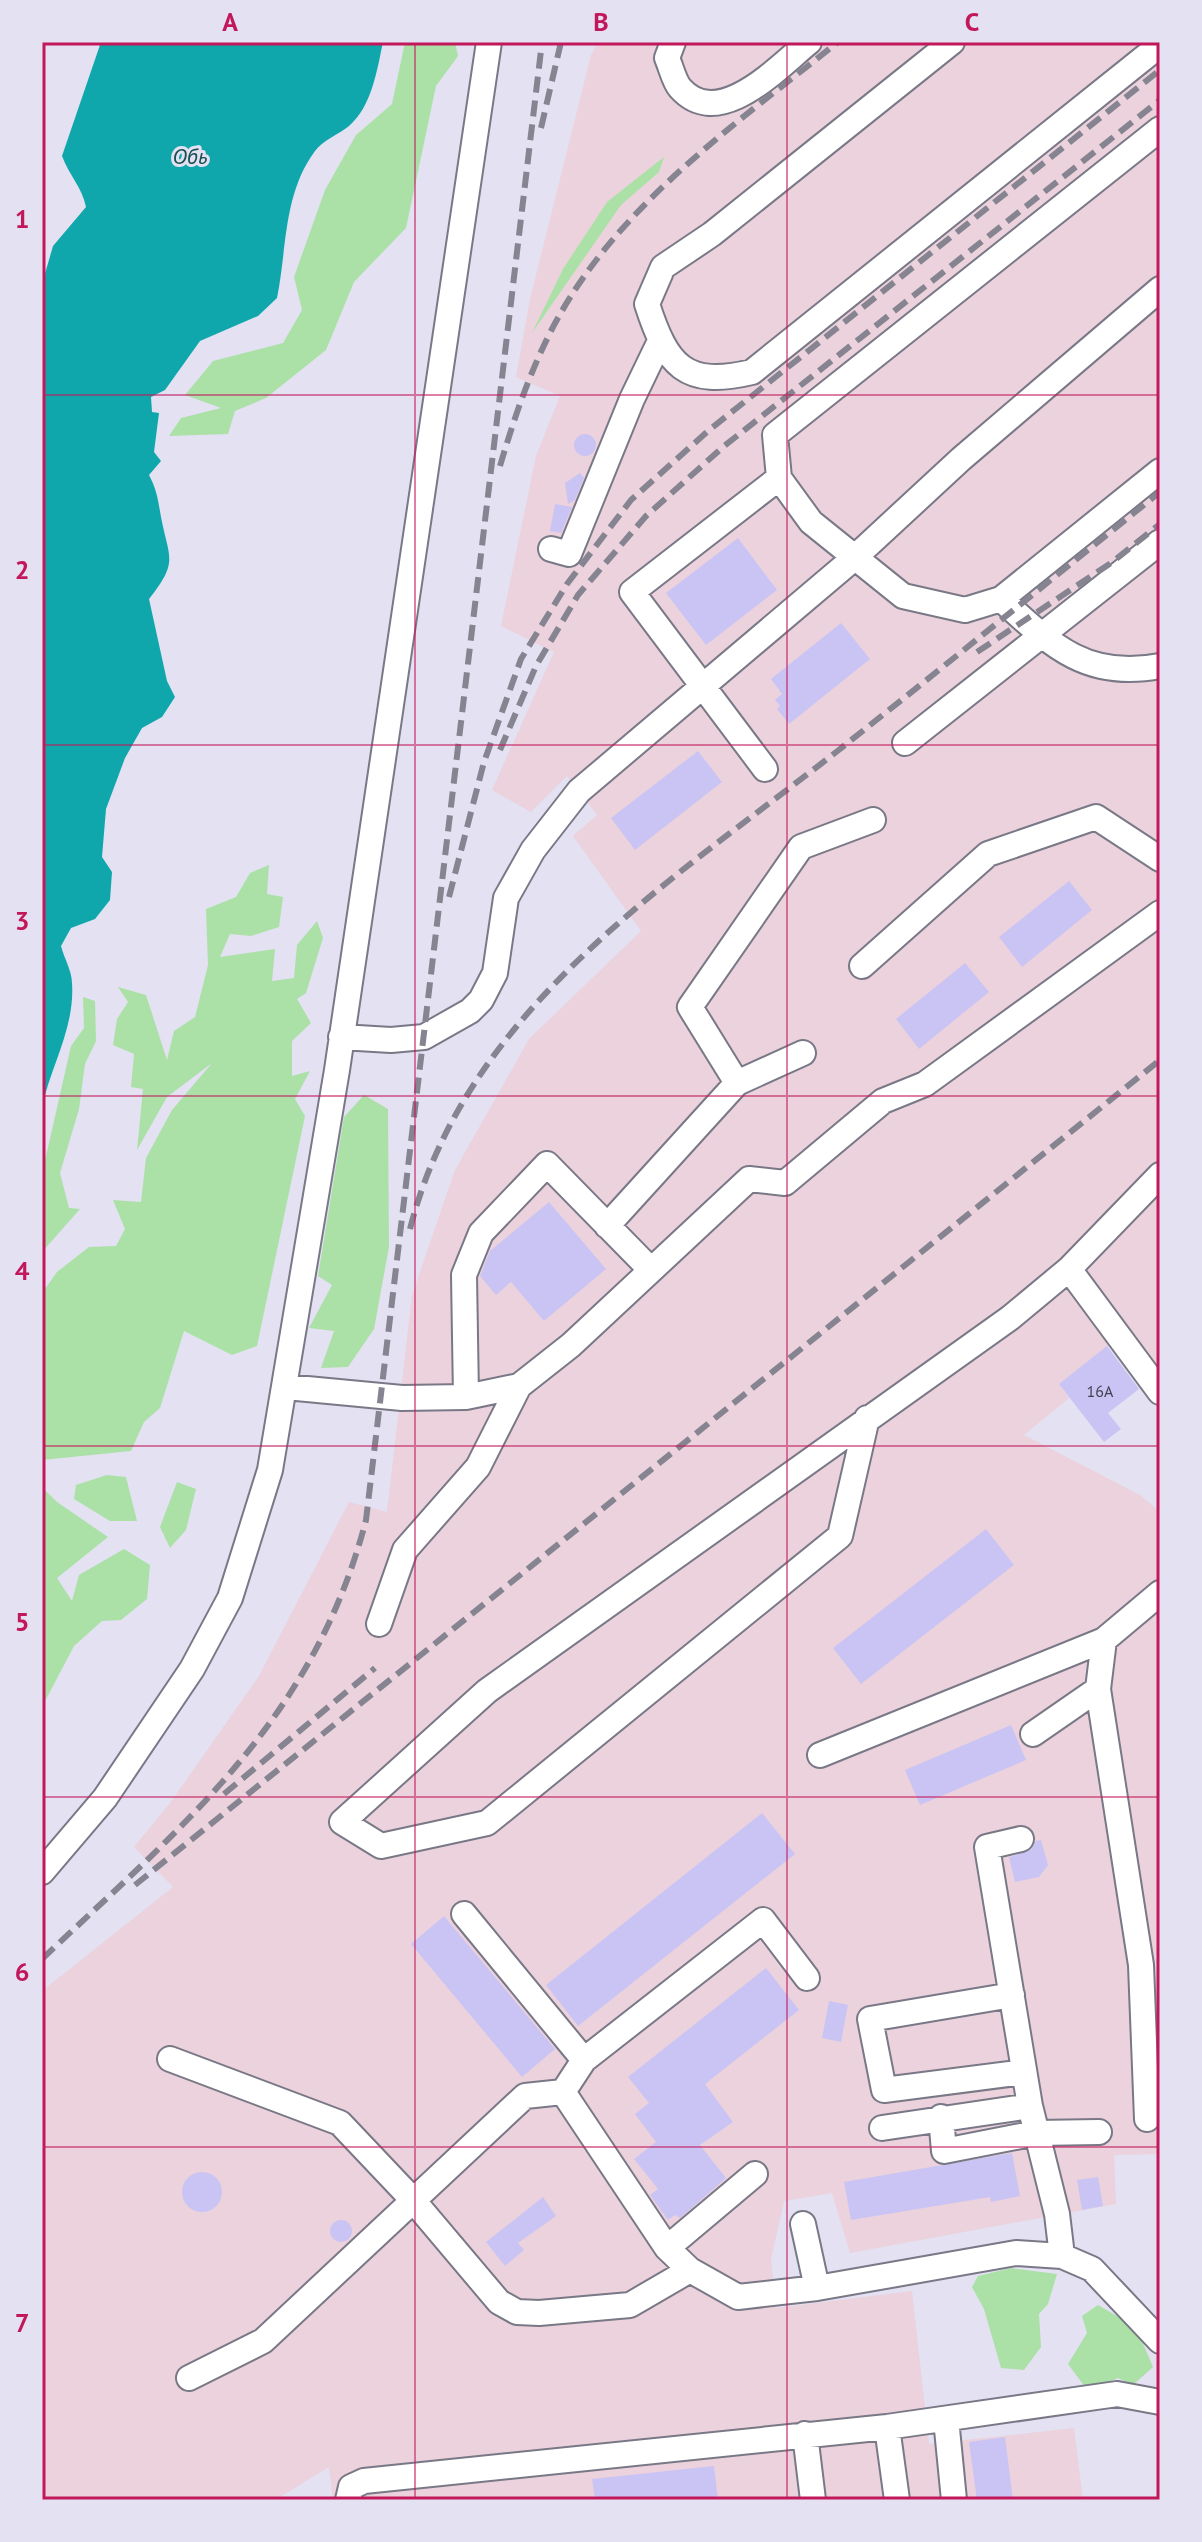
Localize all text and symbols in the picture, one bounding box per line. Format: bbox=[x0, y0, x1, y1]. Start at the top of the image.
text: A bbox=[222, 5, 238, 38]
text: B bbox=[593, 5, 609, 38]
text: C bbox=[965, 5, 979, 38]
water label: Обь bbox=[172, 142, 208, 170]
text: 1 bbox=[15, 202, 29, 235]
text: 2 bbox=[15, 553, 29, 586]
text: 3 bbox=[15, 904, 29, 937]
text: 4 bbox=[15, 1254, 30, 1287]
house number: 16А bbox=[1087, 1381, 1114, 1401]
text: 5 bbox=[15, 1605, 29, 1638]
text: 6 bbox=[15, 1955, 29, 1988]
text: 7 bbox=[15, 2306, 29, 2339]

